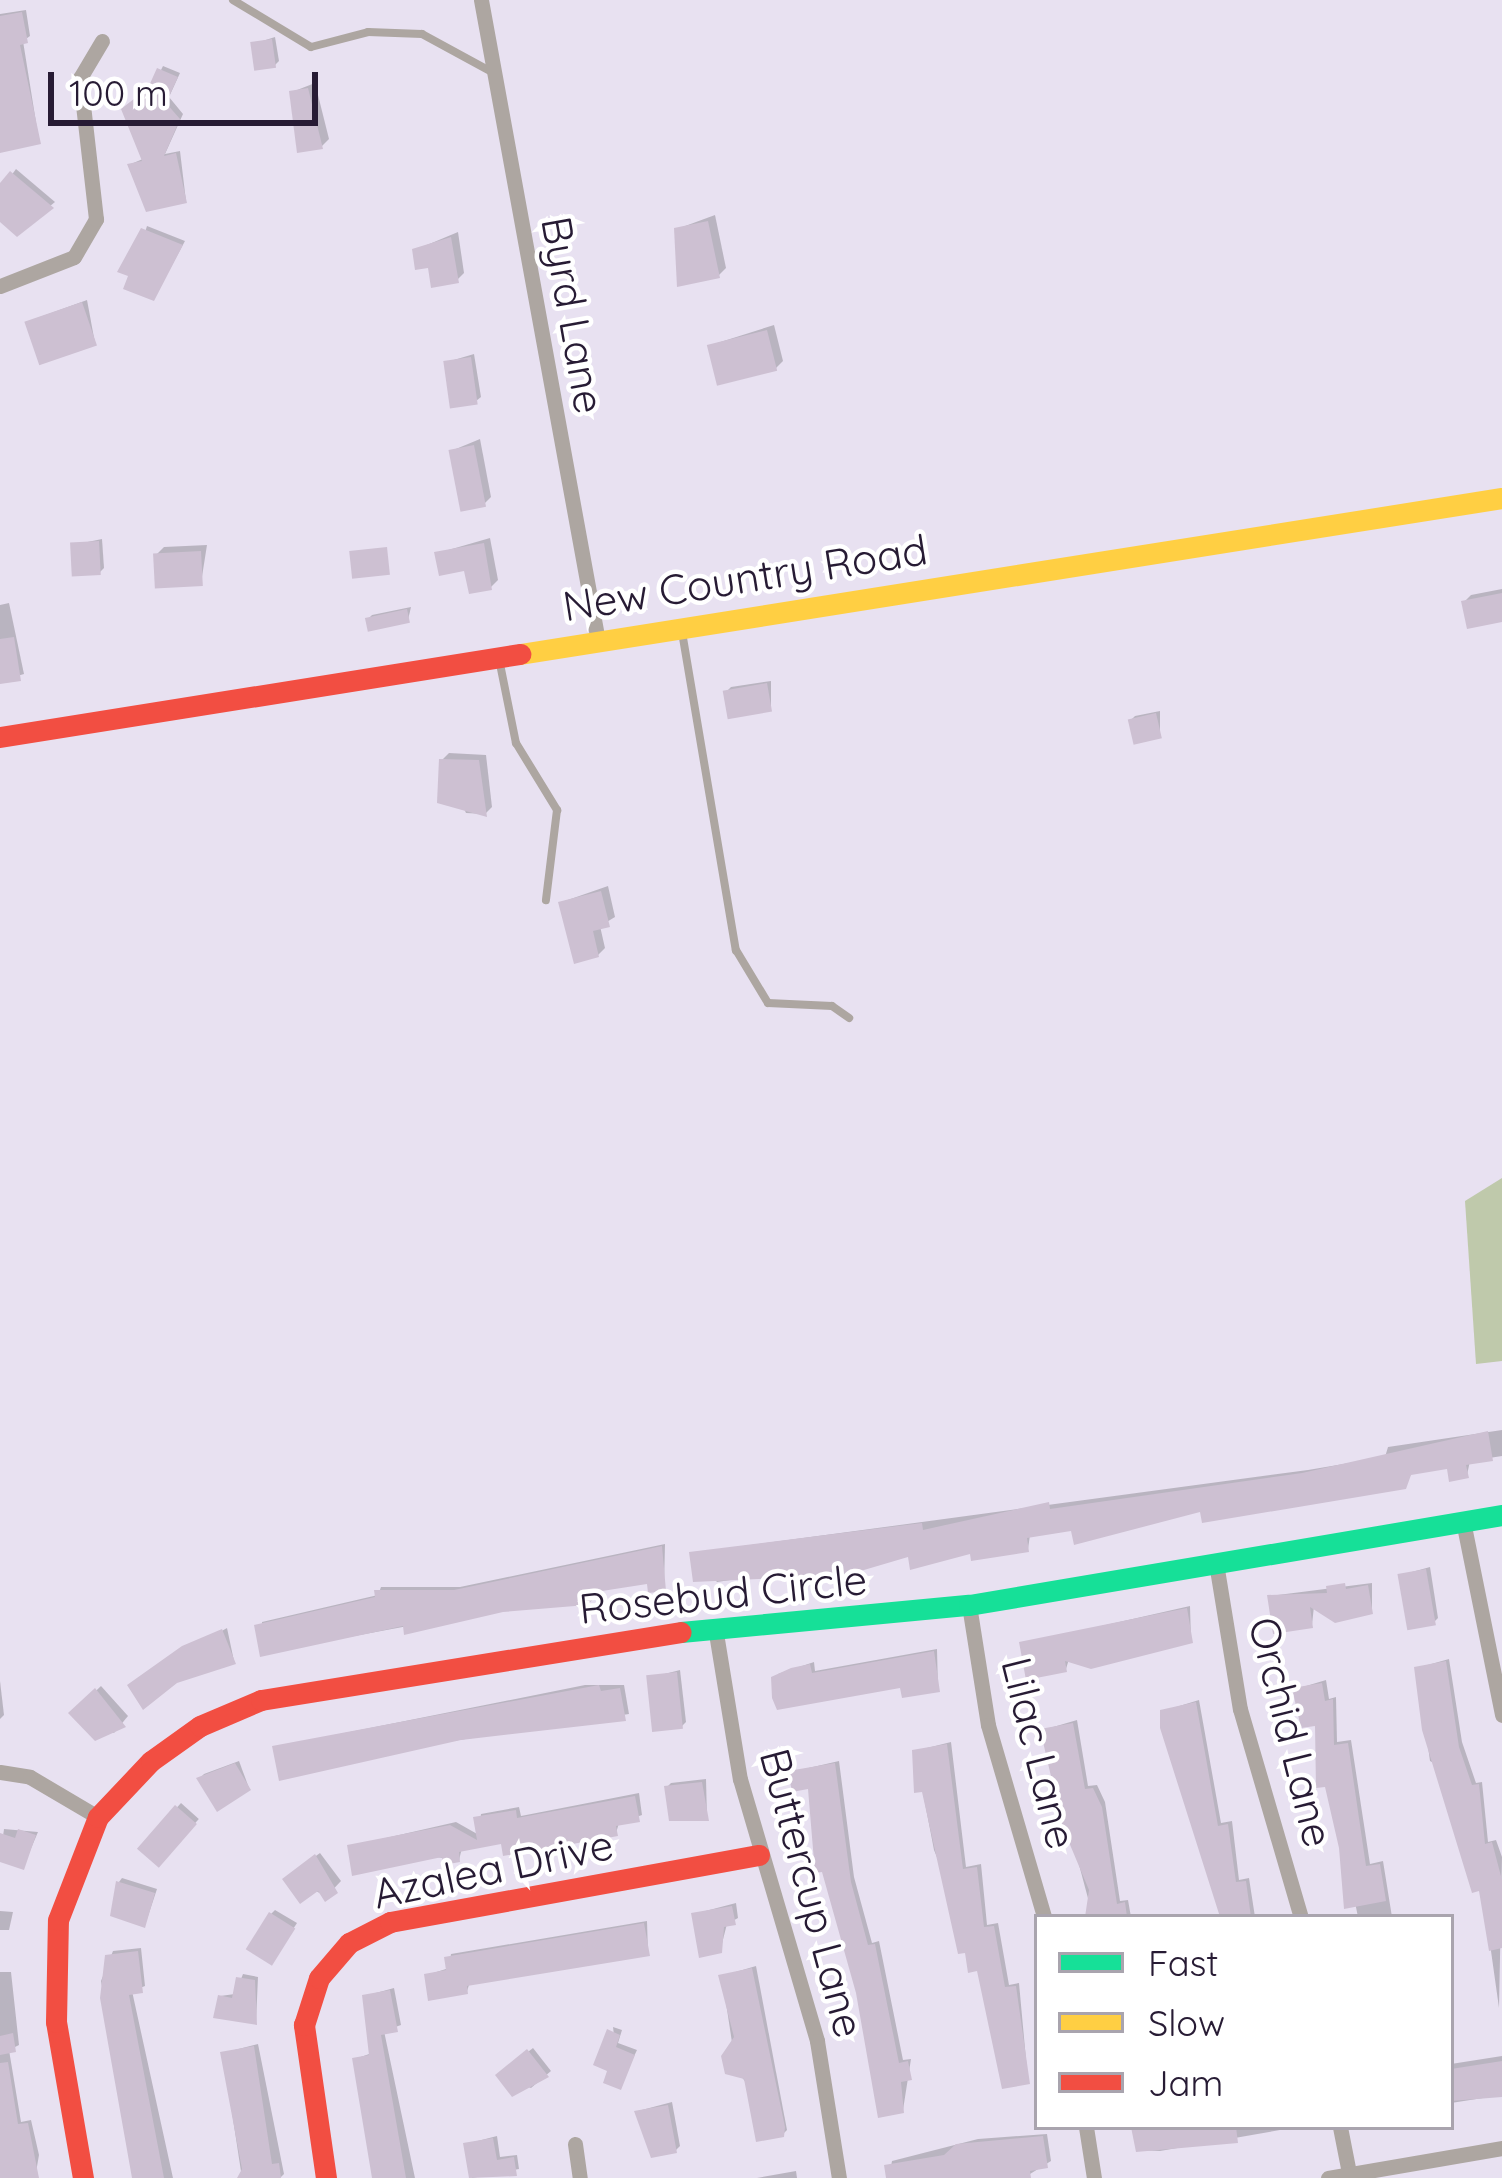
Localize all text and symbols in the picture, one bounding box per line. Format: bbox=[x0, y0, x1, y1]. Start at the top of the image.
scale bar bbox=[54, 48, 324, 122]
text: 100 m bbox=[69, 70, 168, 115]
street label: Byrd Lane bbox=[531, 213, 615, 417]
street label: New Country Road bbox=[559, 524, 931, 632]
street label: Rosebud Circle bbox=[576, 1554, 870, 1634]
street label: Orchid Lane bbox=[1238, 1612, 1344, 1852]
street label: Lilac Lane bbox=[991, 1652, 1087, 1854]
street label: Buttercup Lane bbox=[749, 1743, 875, 2043]
street label: Azalea Drive bbox=[368, 1819, 618, 1919]
legend bbox=[1034, 1914, 1454, 2130]
text: Fast bbox=[1148, 1940, 1219, 1985]
text: Slow bbox=[1148, 2000, 1225, 2045]
text: Jam bbox=[1148, 2060, 1223, 2105]

